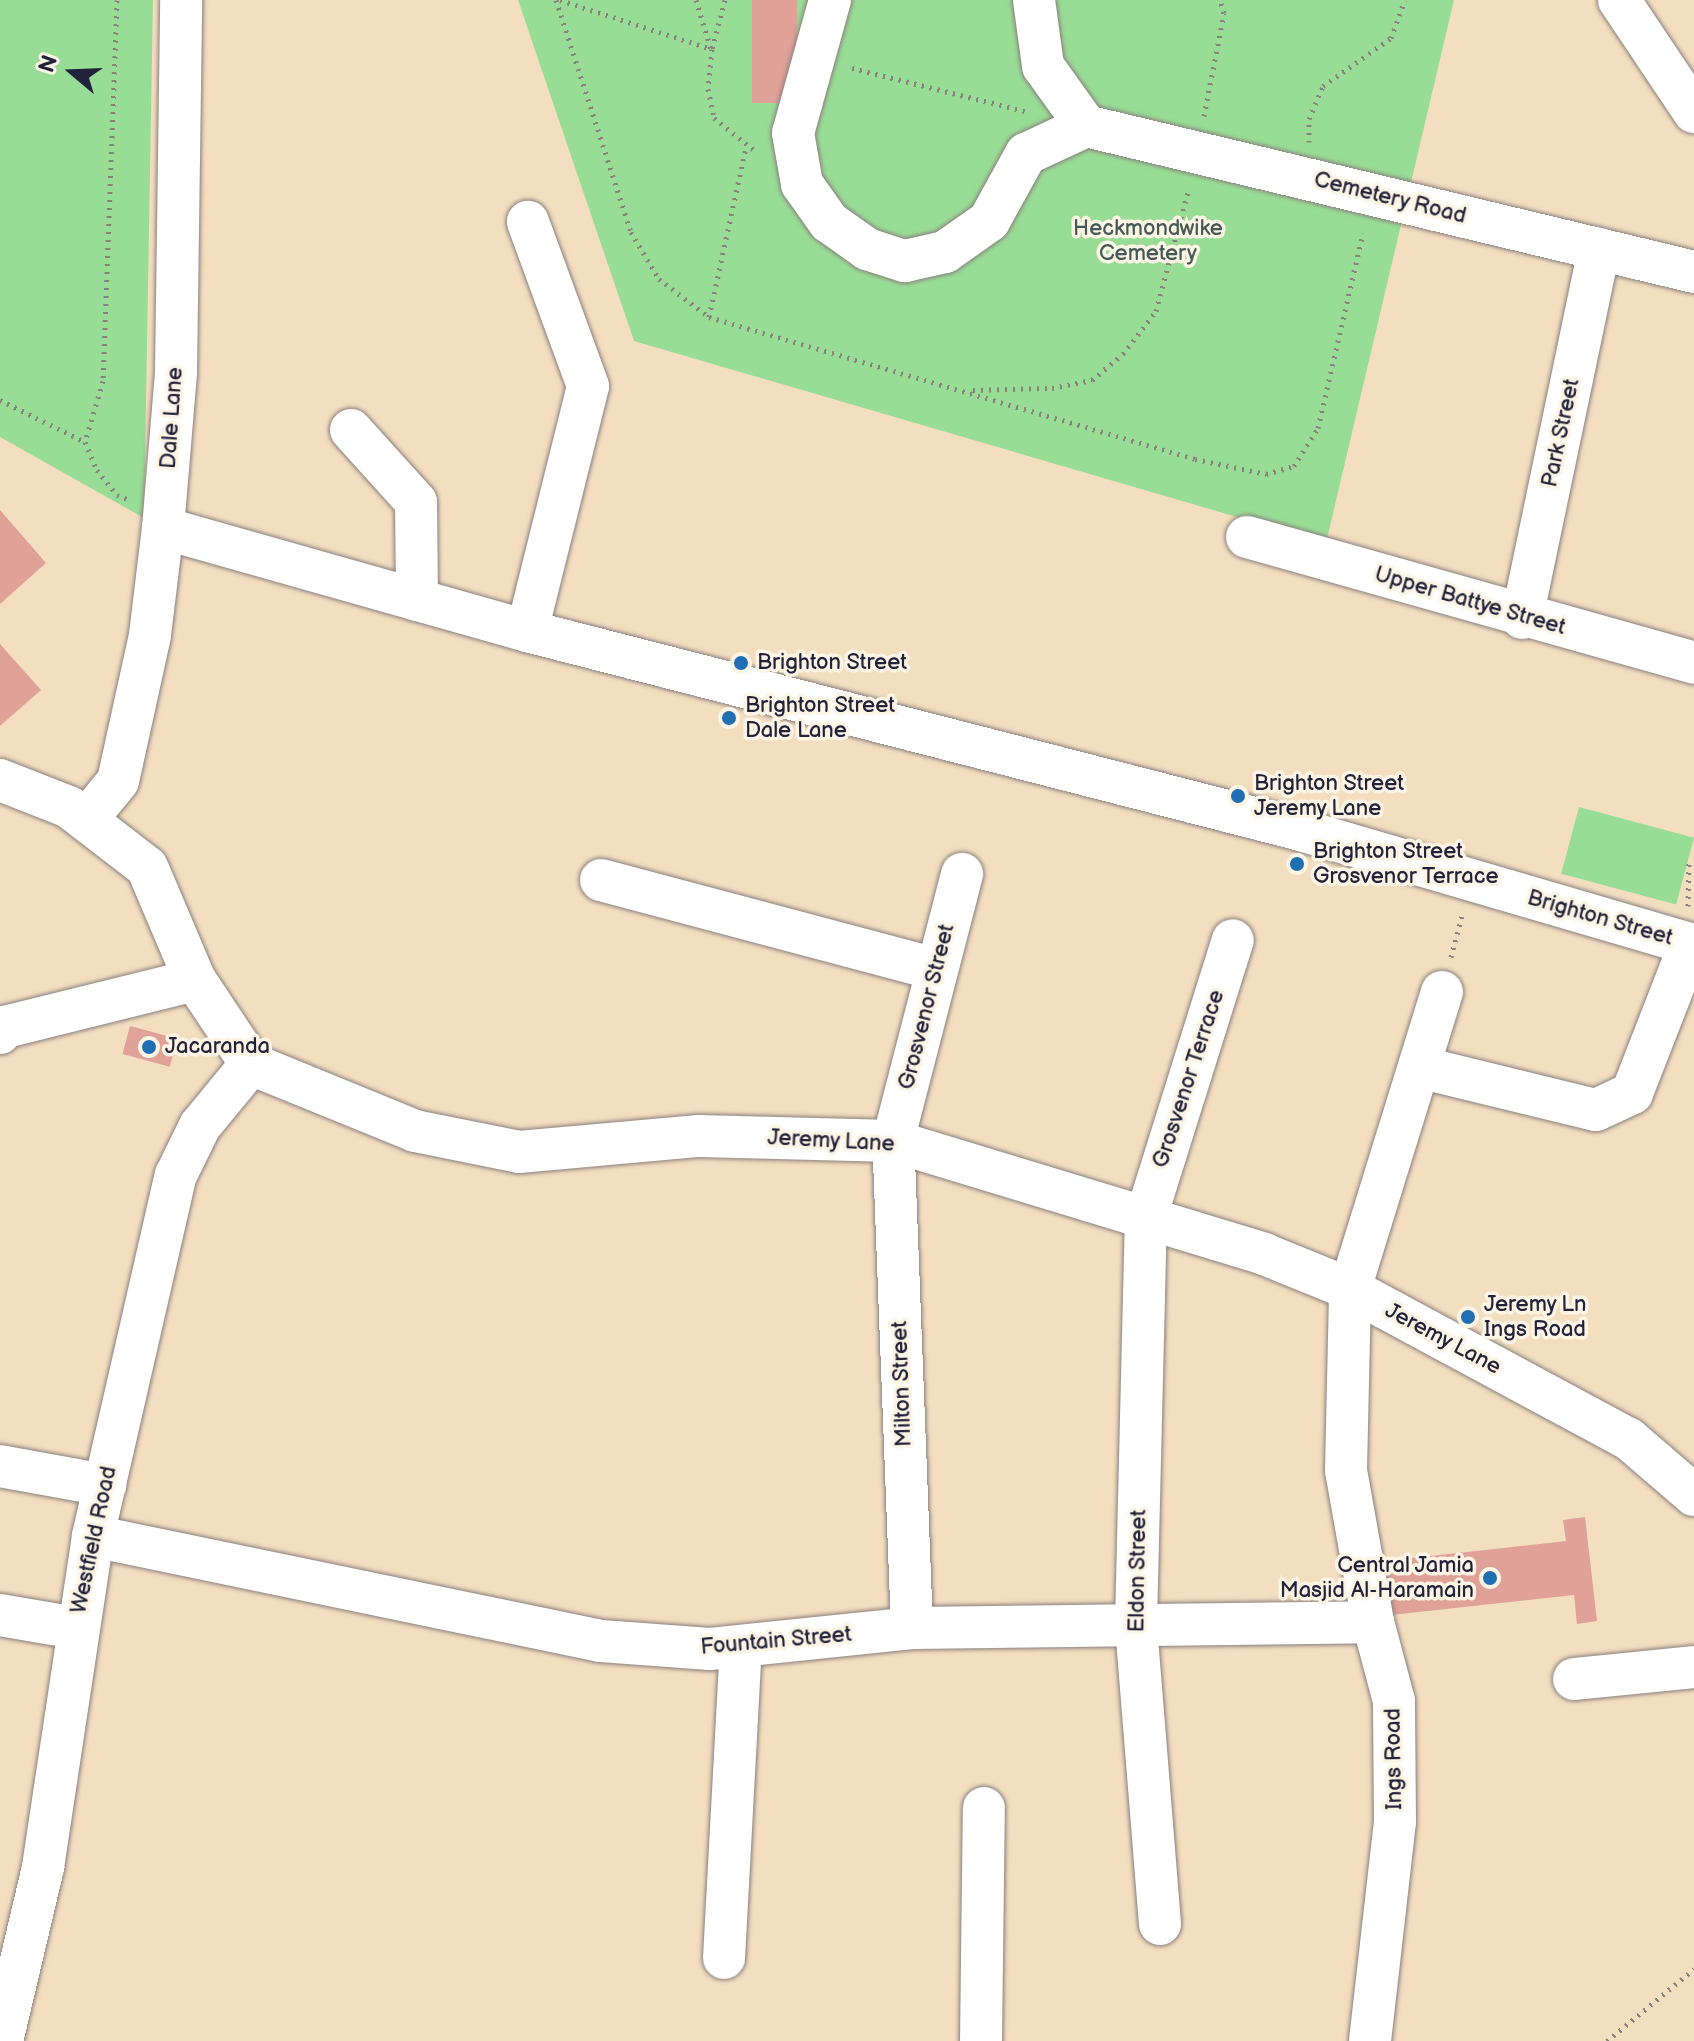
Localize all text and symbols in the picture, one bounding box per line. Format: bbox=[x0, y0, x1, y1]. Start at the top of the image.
north arrow bbox=[32, 32, 112, 112]
text: N bbox=[33, 52, 64, 76]
street label: Cemetery Road bbox=[1311, 166, 1469, 230]
park label: Heckmondwike Cemetery bbox=[1073, 215, 1223, 266]
street label: Dale Lane bbox=[155, 366, 189, 470]
street label: Park Street bbox=[1537, 376, 1585, 490]
street label: Upper Battye Street bbox=[1371, 561, 1569, 641]
place label: Brighton Street bbox=[757, 650, 907, 676]
marker: Brighton Street bbox=[732, 654, 750, 672]
place label: Brighton Street Dale Lane bbox=[745, 692, 895, 744]
marker: Brighton Street Dale Lane bbox=[720, 709, 738, 727]
place label: Brighton Street Jeremy Lane bbox=[1254, 770, 1404, 822]
marker: Brighton Street Jeremy Lane bbox=[1229, 787, 1247, 805]
place label: Brighton Street Grosvenor Terrace bbox=[1313, 838, 1499, 890]
marker: Brighton Street Grosvenor Terrace bbox=[1288, 855, 1306, 873]
street label: Brighton Street bbox=[1524, 885, 1676, 951]
street label: Grosvenor Street bbox=[894, 921, 960, 1093]
street label: Grosvenor Terrace bbox=[1148, 986, 1230, 1172]
place label: Jacaranda bbox=[165, 1034, 270, 1060]
marker: Jacaranda bbox=[140, 1038, 158, 1056]
street label: Jeremy Lane bbox=[766, 1124, 896, 1158]
place label: Jeremy Ln Ings Road bbox=[1484, 1291, 1588, 1342]
street label: Jeremy Lane bbox=[1380, 1297, 1506, 1381]
marker: Jeremy Ln Ings Road bbox=[1459, 1308, 1477, 1326]
street label: Milton Street bbox=[887, 1320, 917, 1448]
street label: Westfield Road bbox=[66, 1464, 122, 1616]
street label: Eldon Street bbox=[1124, 1509, 1152, 1633]
place label: Central Jamia Masjid Al-Haramain bbox=[1280, 1552, 1474, 1604]
marker: Central Jamia Masjid Al-Haramain bbox=[1481, 1569, 1499, 1587]
street label: Fountain Street bbox=[699, 1621, 853, 1661]
street label: Ings Road bbox=[1380, 1708, 1408, 1810]

